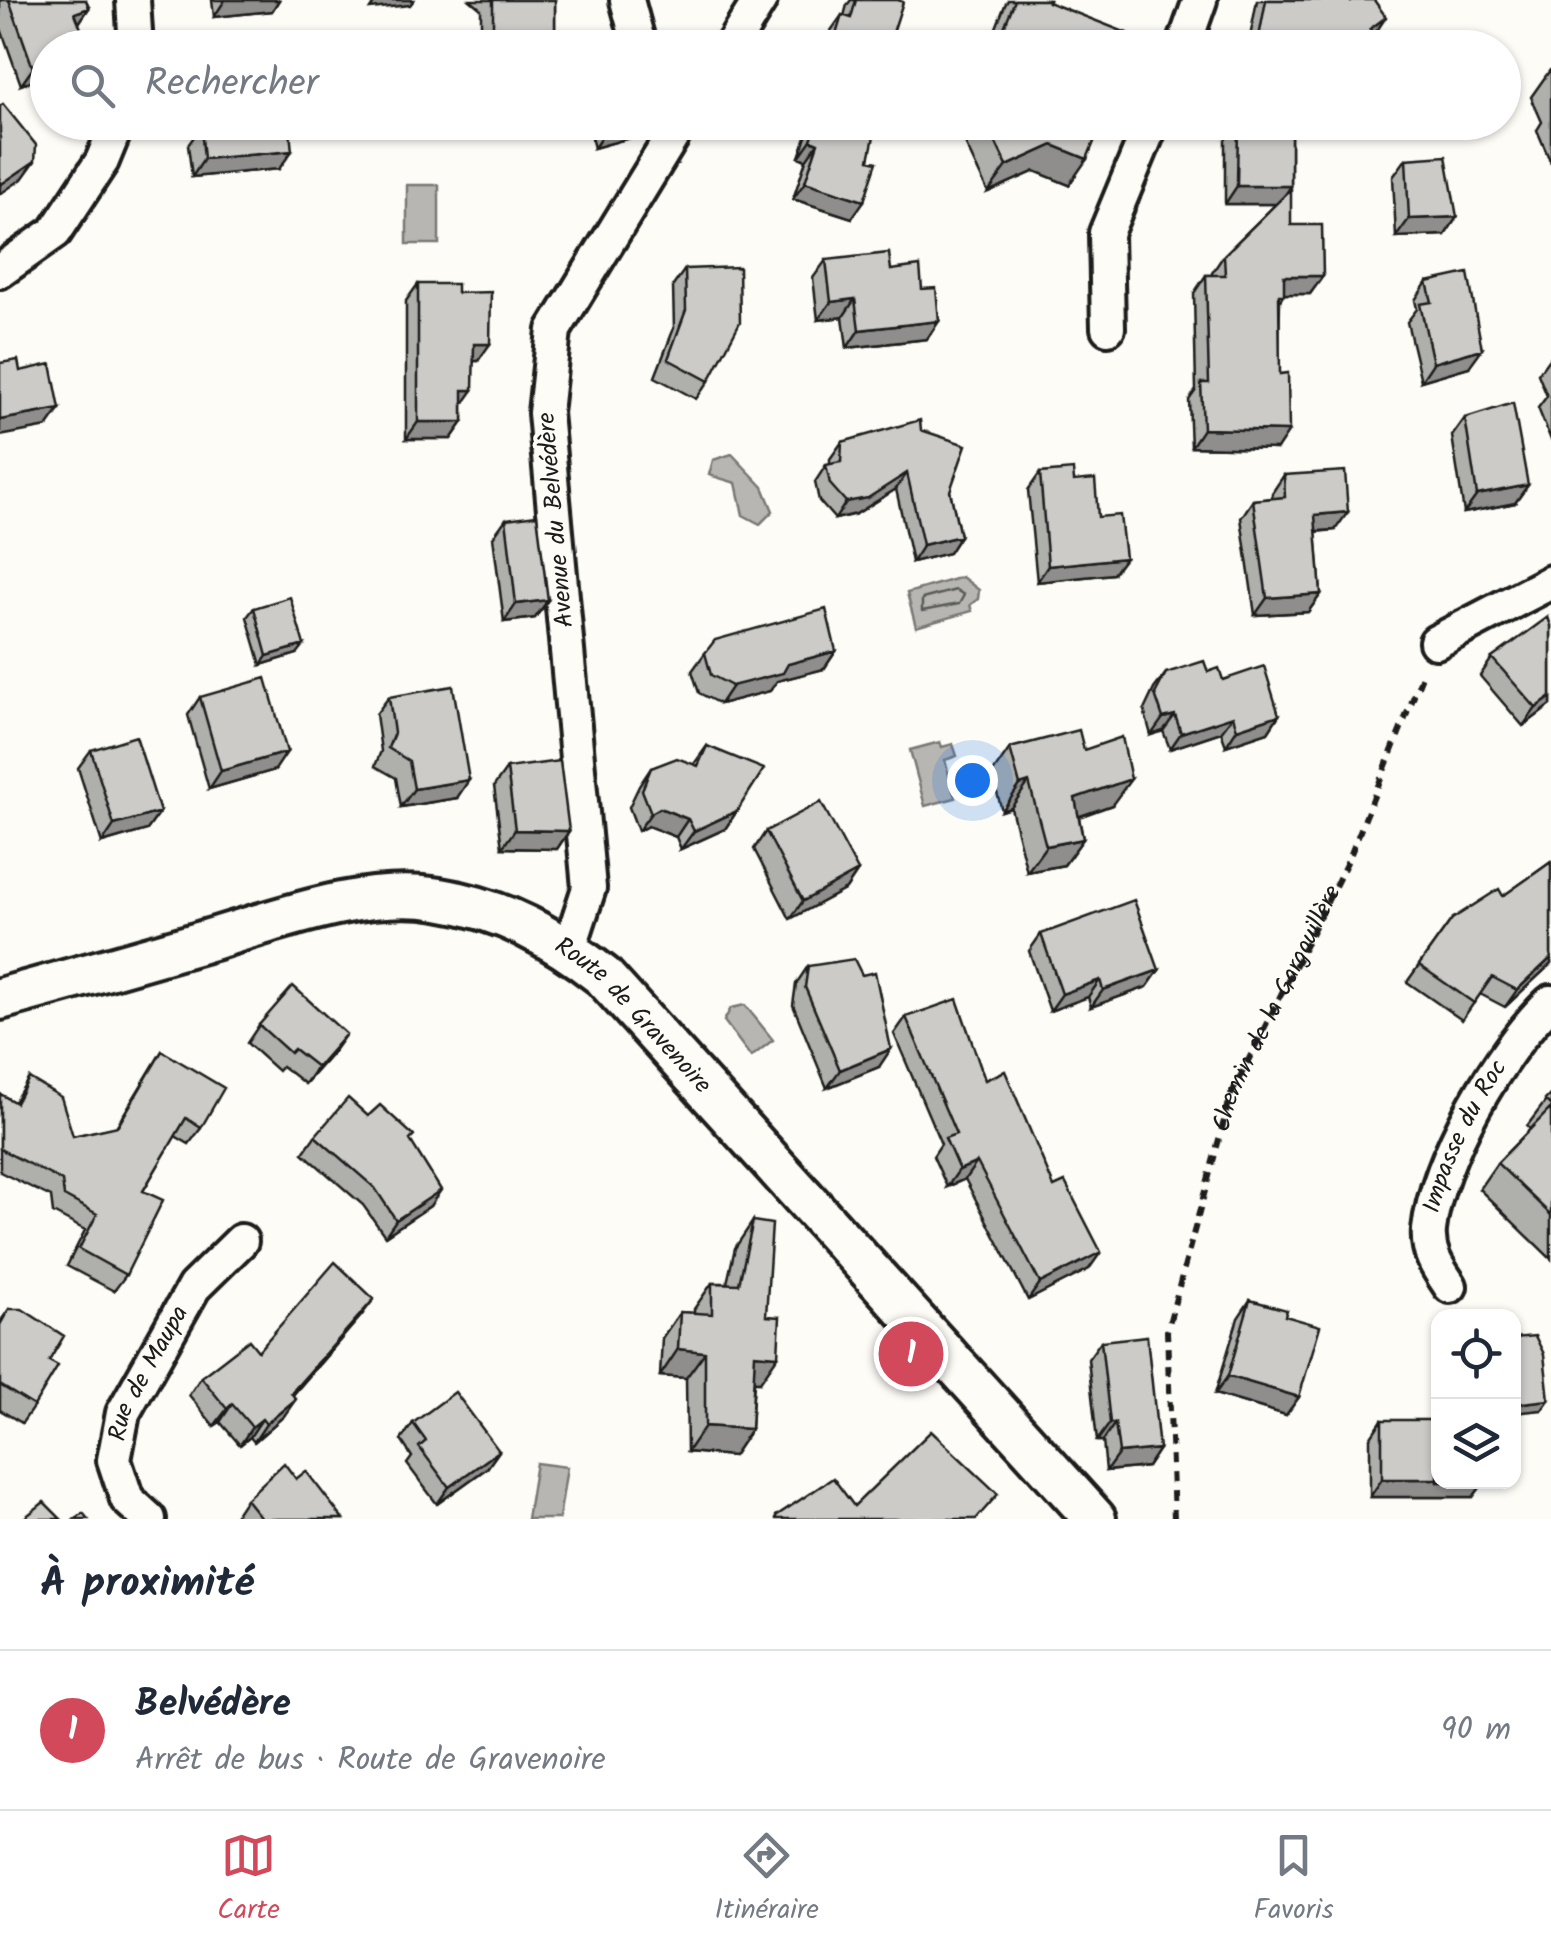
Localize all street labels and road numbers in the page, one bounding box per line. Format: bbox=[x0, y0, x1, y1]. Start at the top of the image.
street label: Avenue du Belvédère bbox=[527, 411, 585, 629]
street label: Chemin de la Gargouillère bbox=[1202, 878, 1352, 1137]
street label: Route de Gravenoire bbox=[546, 927, 721, 1103]
street label: Impasse du Roc bbox=[1412, 1052, 1518, 1217]
street label: Rue de Maupa bbox=[98, 1298, 200, 1444]

